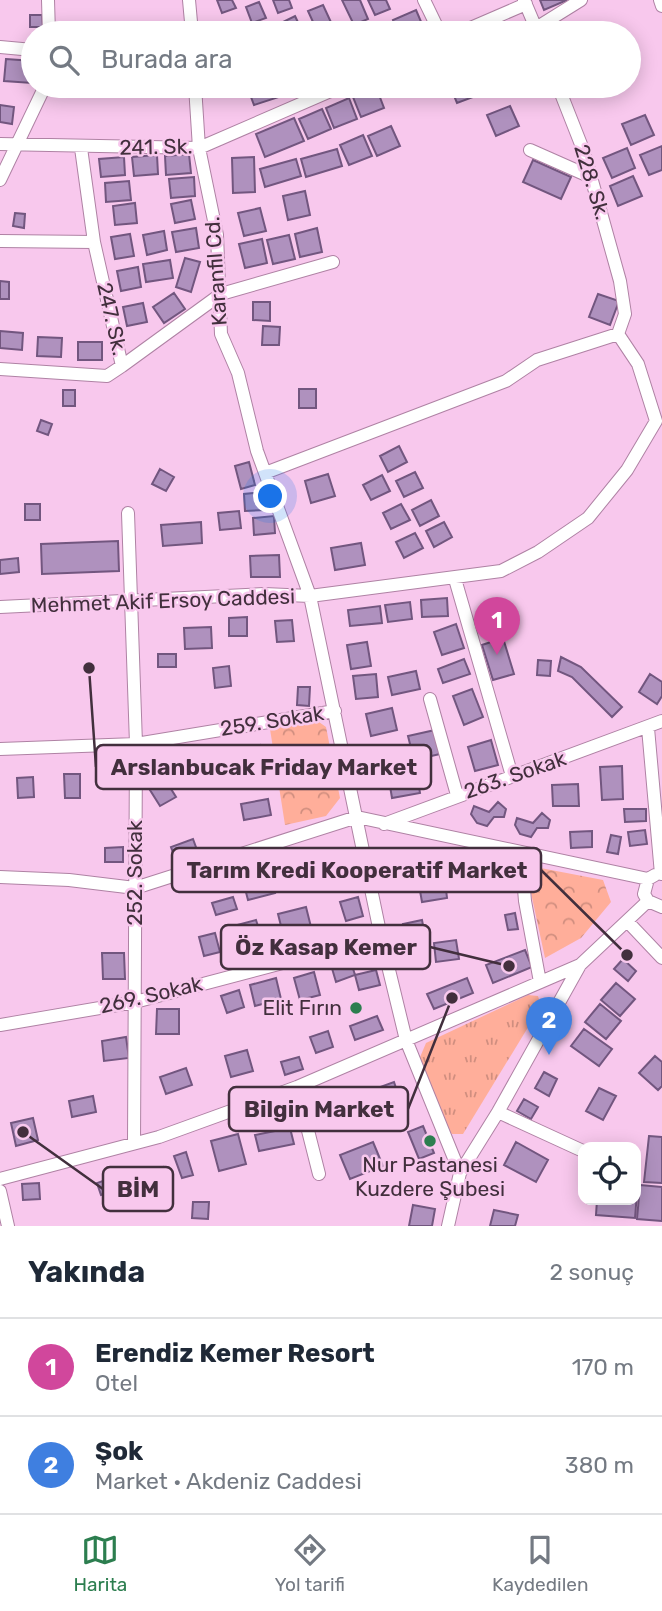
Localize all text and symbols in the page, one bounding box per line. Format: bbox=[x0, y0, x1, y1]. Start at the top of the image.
search box bbox=[21, 21, 641, 98]
icon: search bbox=[45, 41, 83, 79]
text: Burada ara bbox=[101, 44, 233, 75]
street label: 241. Sk. bbox=[119, 133, 193, 160]
street label: 228. Sk. bbox=[569, 141, 616, 223]
street label: Karanfil Cd. bbox=[199, 216, 232, 327]
street label: 247. Sk. bbox=[92, 280, 133, 358]
your location bbox=[253, 479, 287, 513]
street label: Mehmet Akif Ersoy Caddesi bbox=[30, 583, 296, 618]
pin: 1 bbox=[474, 597, 520, 655]
street label: 259. Sokak bbox=[218, 700, 326, 741]
callout: Arslanbucak Friday Market bbox=[96, 745, 431, 789]
street label: 263. Sokak bbox=[461, 745, 569, 804]
text: Arslanbucak Friday Market bbox=[111, 753, 417, 781]
street label: 252. Sokak bbox=[122, 820, 147, 926]
callout: Tarım Kredi Kooperatif Market bbox=[172, 848, 541, 892]
text: Tarım Kredi Kooperatif Market bbox=[186, 856, 528, 884]
callout: Öz Kasap Kemer bbox=[221, 925, 430, 969]
text: Öz Kasap Kemer bbox=[235, 933, 417, 961]
street label: 269. Sokak bbox=[97, 971, 205, 1018]
place label: Elit Fırın bbox=[262, 995, 342, 1020]
pin: 2 bbox=[526, 997, 572, 1055]
marker: Elit Fırın bbox=[348, 1000, 364, 1016]
callout: Bilgin Market bbox=[229, 1087, 408, 1131]
text: Bilgin Market bbox=[244, 1095, 395, 1123]
marker: Nur Pastanesi Kuzdere Şubesi bbox=[422, 1133, 438, 1149]
map controls bbox=[578, 1142, 641, 1205]
button: locate bbox=[578, 1142, 641, 1205]
place label: Nur Pastanesi Kuzdere Şubesi bbox=[355, 1152, 505, 1201]
callout: BİM bbox=[103, 1167, 173, 1211]
text: BİM bbox=[117, 1175, 159, 1203]
text: Yakında bbox=[28, 1254, 145, 1290]
text: 2 sonuç bbox=[549, 1258, 634, 1286]
text: Erendiz Kemer Resort bbox=[95, 1338, 375, 1369]
text: 1 bbox=[45, 1353, 57, 1381]
text: 170 m bbox=[572, 1353, 634, 1381]
text: Otel bbox=[95, 1369, 138, 1397]
text: Şok bbox=[95, 1436, 143, 1467]
text: 2 bbox=[44, 1451, 58, 1479]
text: 380 m bbox=[565, 1451, 634, 1479]
text: Market · Akdeniz Caddesi bbox=[95, 1467, 362, 1495]
tab: Harita bbox=[74, 1531, 127, 1596]
tab: Yol tarifi bbox=[274, 1531, 345, 1596]
tab: Kaydedilen bbox=[492, 1531, 588, 1596]

